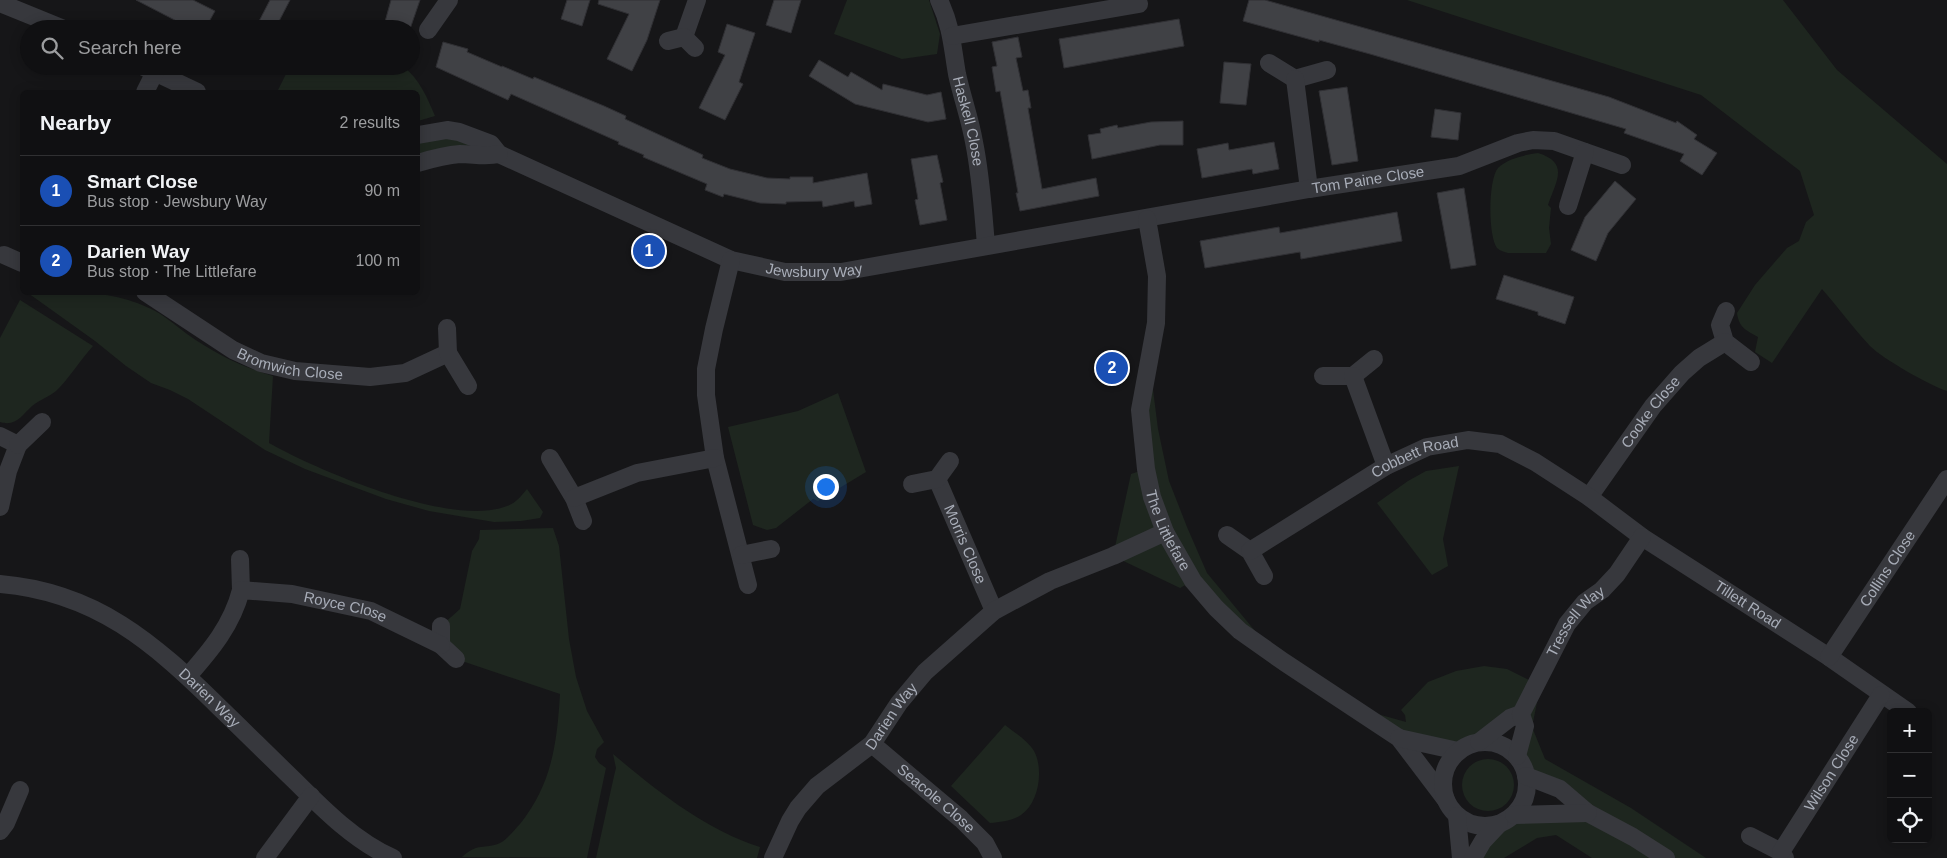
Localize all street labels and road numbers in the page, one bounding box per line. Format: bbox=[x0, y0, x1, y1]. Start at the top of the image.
street label: Haskell Close bbox=[950, 74, 987, 167]
street label: Tom Paine Close bbox=[1311, 162, 1425, 196]
street label: Jewsbury Way bbox=[764, 259, 864, 280]
street label: Bromwich Close bbox=[235, 344, 344, 383]
street label: Cooke Close bbox=[1617, 372, 1683, 451]
street label: Cobbett Road bbox=[1368, 433, 1460, 481]
street label: The Littlefare bbox=[1143, 488, 1194, 573]
street label: Morris Close bbox=[941, 502, 990, 586]
street label: Collins Close bbox=[1856, 527, 1918, 610]
street label: Tillett Road bbox=[1712, 577, 1784, 632]
street label: Tressell Way bbox=[1543, 582, 1608, 659]
street label: Royce Close bbox=[302, 588, 390, 625]
street label: Darien Way bbox=[176, 664, 244, 731]
street label: Darien Way bbox=[862, 679, 921, 753]
street label: Wilson Close bbox=[1800, 731, 1862, 814]
street label: Seacole Close bbox=[894, 760, 979, 836]

